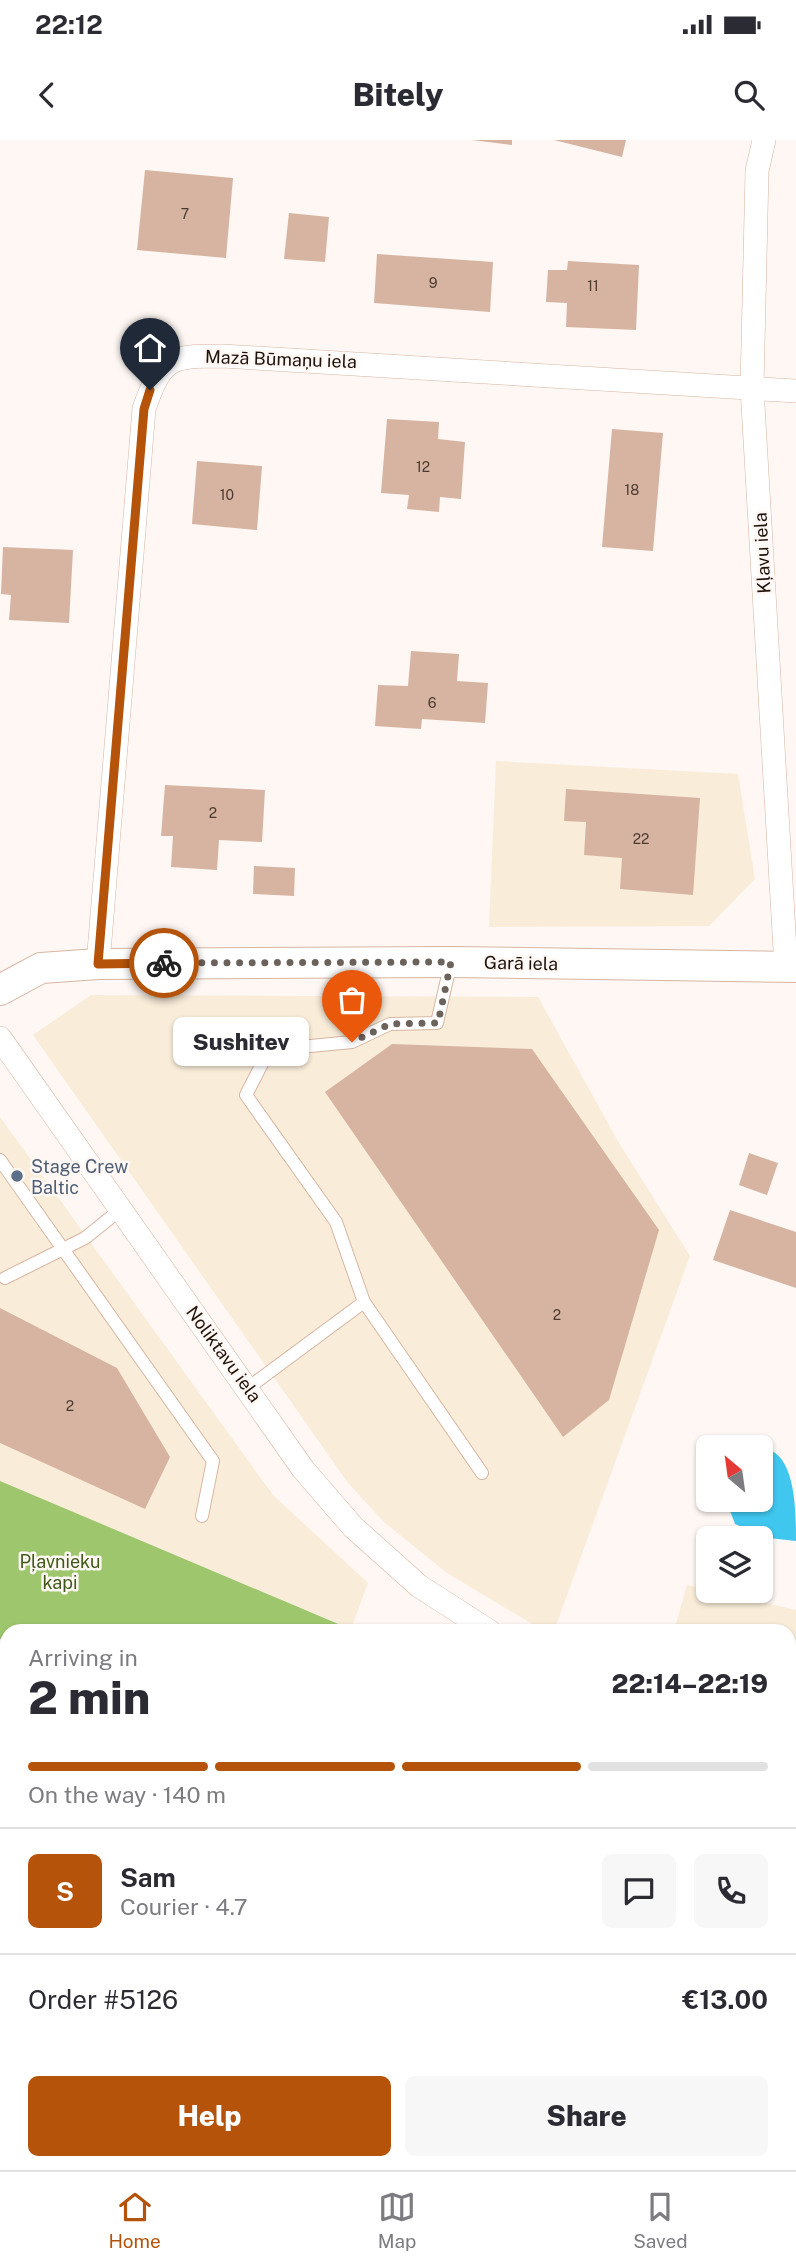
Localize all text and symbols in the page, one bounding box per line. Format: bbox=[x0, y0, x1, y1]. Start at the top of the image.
text: 22:12 bbox=[35, 9, 103, 40]
icon: back bbox=[28, 76, 66, 114]
text: Bitely bbox=[352, 76, 444, 113]
icon: search bbox=[730, 76, 768, 114]
house number: 7 bbox=[181, 206, 189, 222]
house number: 9 bbox=[429, 275, 438, 291]
house number: 11 bbox=[587, 278, 599, 294]
pin bbox=[120, 318, 180, 390]
icon: home bbox=[131, 329, 169, 367]
street label: Mazā Būmaņu iela bbox=[205, 346, 357, 372]
house number: 12 bbox=[416, 459, 430, 475]
house number: 18 bbox=[625, 482, 639, 498]
house number: 10 bbox=[220, 487, 234, 503]
street label: Kļavu iela bbox=[749, 512, 775, 594]
house number: 6 bbox=[428, 695, 437, 711]
house number: 2 bbox=[209, 805, 217, 821]
house number: 22 bbox=[633, 831, 649, 847]
courier bbox=[129, 928, 199, 998]
icon: bike bbox=[145, 944, 183, 982]
street label: Garā iela bbox=[484, 952, 558, 974]
pin bbox=[322, 970, 382, 1042]
icon: bag bbox=[333, 981, 371, 1019]
callout: Sushitev bbox=[174, 1018, 310, 1066]
text: Sushitev bbox=[193, 1028, 289, 1055]
place label: Stage Crew Baltic bbox=[31, 1156, 128, 1198]
marker: Stage Crew Baltic bbox=[9, 1168, 25, 1184]
street label: Noliktavu iela bbox=[182, 1302, 266, 1406]
house number: 2 bbox=[553, 1307, 561, 1323]
house number: 2 bbox=[66, 1398, 74, 1414]
north arrow bbox=[696, 1435, 774, 1512]
map controls bbox=[696, 1435, 773, 1603]
button: layers bbox=[696, 1526, 773, 1603]
park label: Pļavnieku kapi bbox=[20, 1551, 100, 1593]
text: Arriving in bbox=[28, 1644, 138, 1671]
text: 22:14–22:19 bbox=[612, 1668, 768, 1699]
text: 2 min bbox=[28, 1670, 150, 1724]
text: On the way · 140 m bbox=[28, 1781, 226, 1808]
button: chat bbox=[602, 1854, 676, 1928]
button: phone bbox=[694, 1854, 768, 1928]
text: Sam bbox=[120, 1862, 176, 1893]
text: S bbox=[56, 1876, 74, 1907]
text: Courier · 4.7 bbox=[120, 1893, 248, 1920]
text: Order #5126 bbox=[28, 1984, 178, 2015]
text: €13.00 bbox=[682, 1984, 768, 2015]
button: Help bbox=[28, 2076, 391, 2156]
button: Share bbox=[405, 2076, 768, 2156]
tab: Home bbox=[108, 2188, 161, 2252]
tab: Map bbox=[378, 2188, 416, 2252]
tab: Saved bbox=[633, 2188, 688, 2252]

